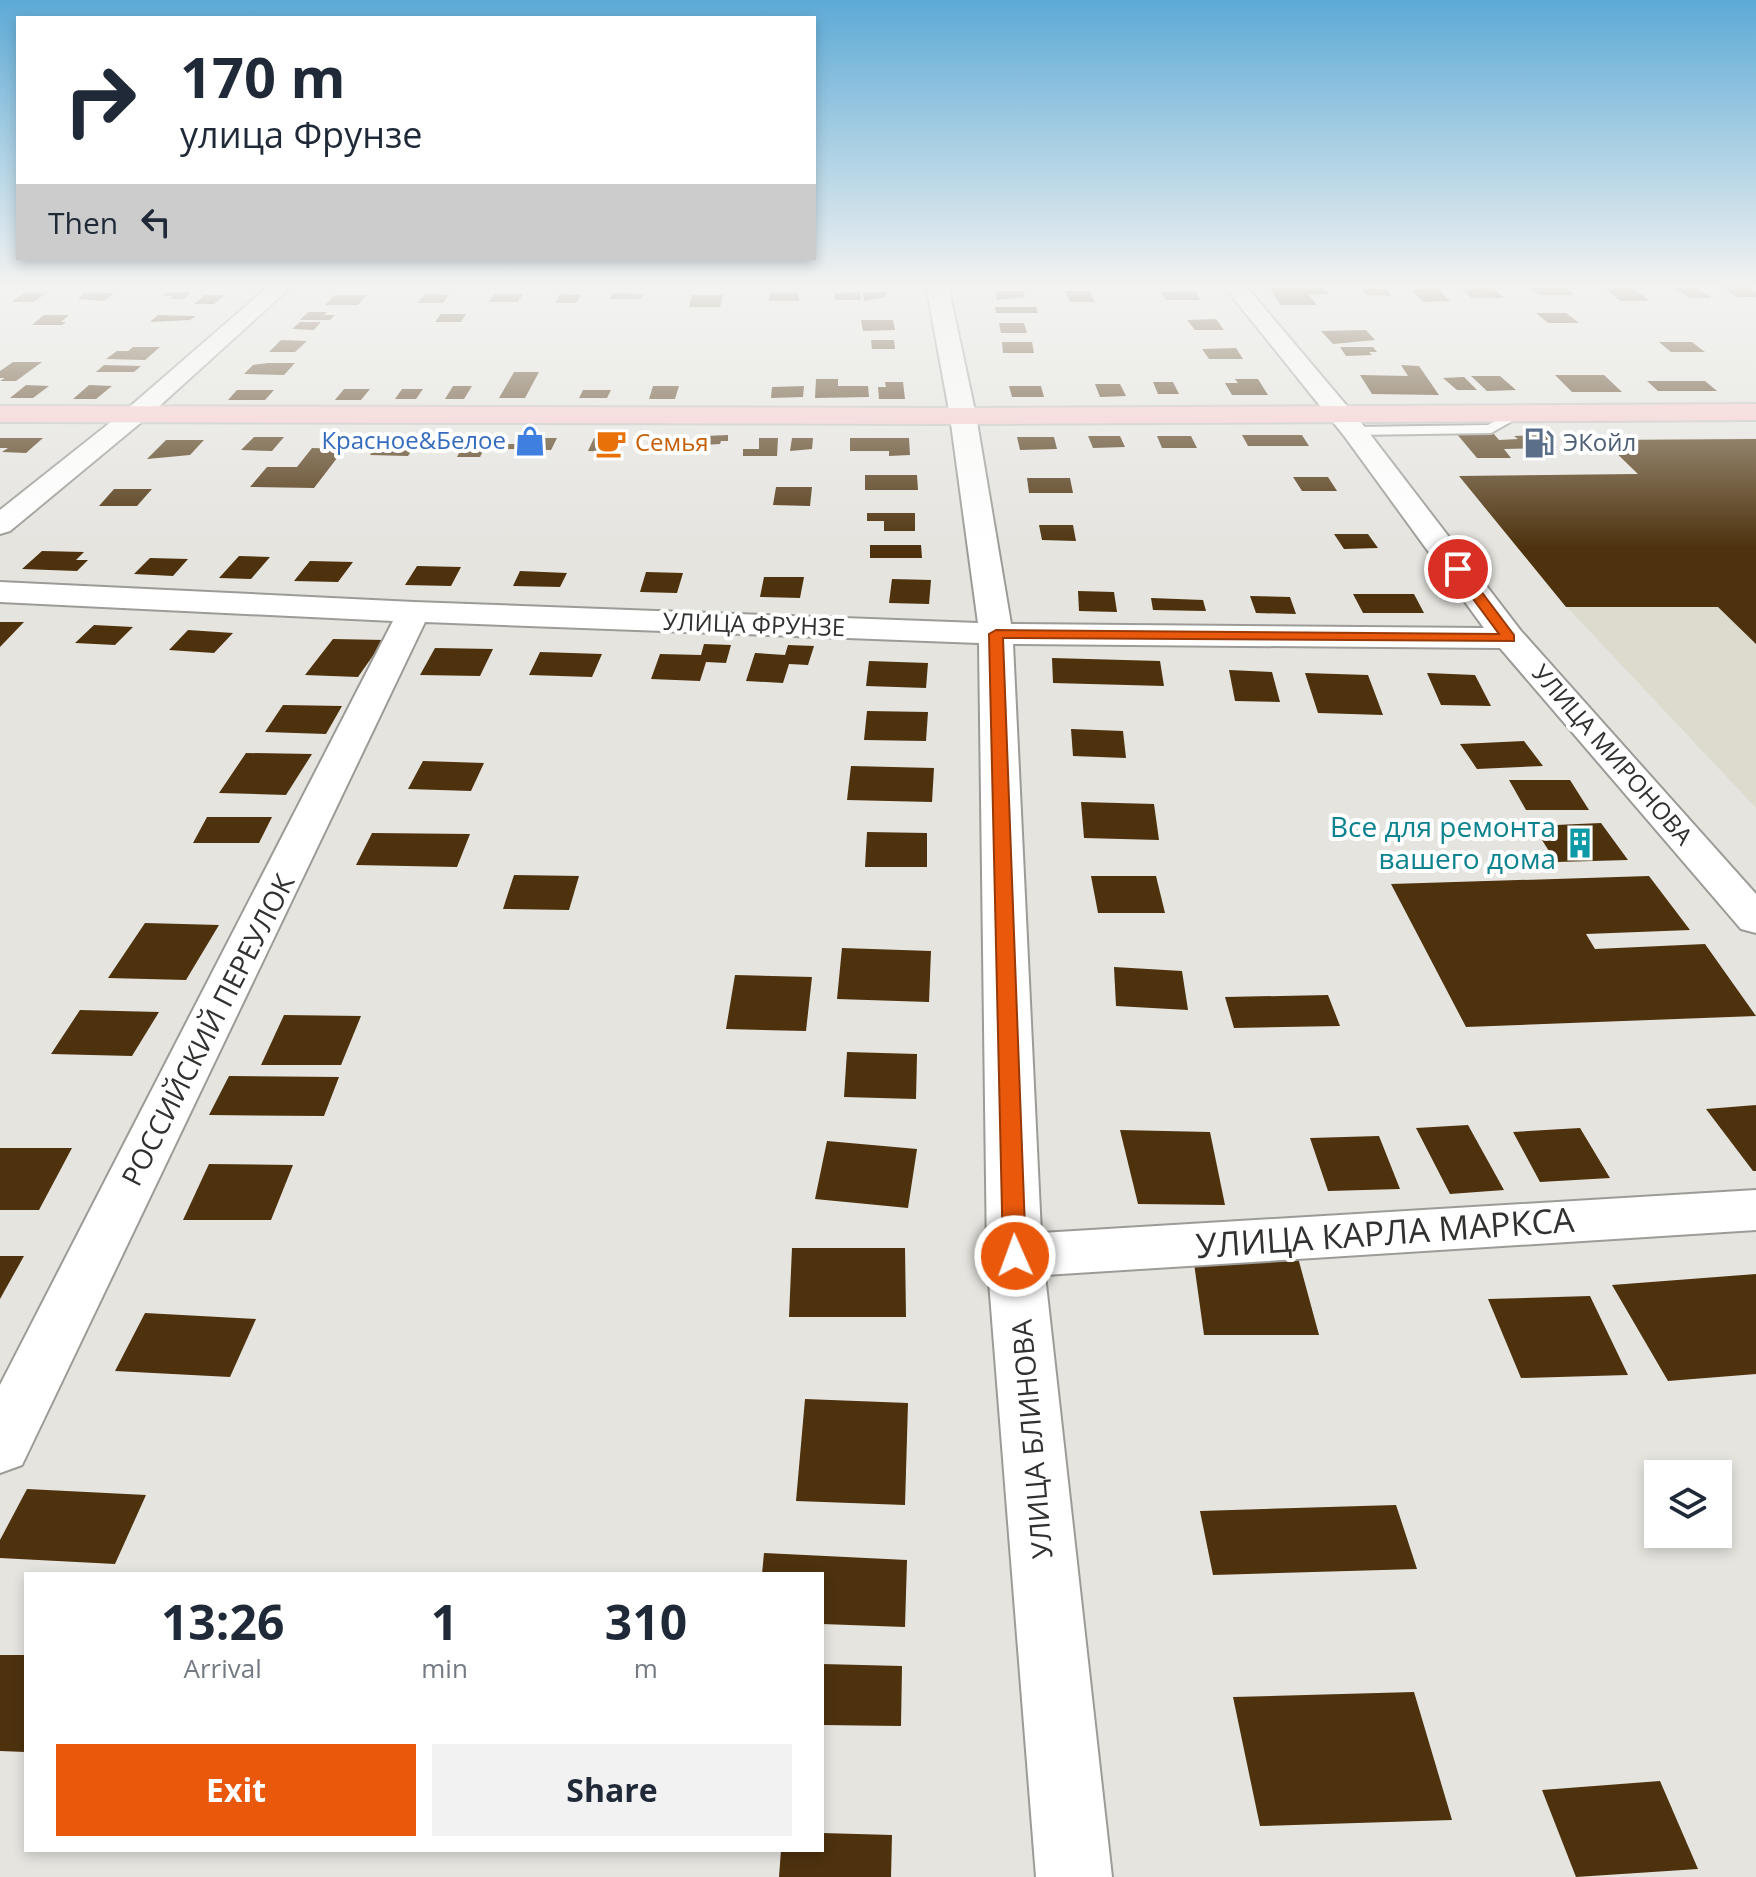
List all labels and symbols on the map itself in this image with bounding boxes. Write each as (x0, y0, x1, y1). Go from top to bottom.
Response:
place label: Красное&Белое (321, 423, 506, 456)
shop icon: Красное&Белое (513, 424, 547, 458)
place label: Семья (635, 425, 709, 458)
place label: ЭКойл (1563, 425, 1636, 458)
cafe icon: Семья (594, 426, 628, 460)
fuel station icon: ЭКойл (1522, 426, 1556, 460)
pin (1424, 535, 1492, 603)
street label: УЛИЦА ФРУНЗЕ (662, 604, 846, 643)
street label: УЛИЦА МИРОНОВА (1526, 657, 1701, 852)
place label: Все для ремонта вашего дома (1330, 807, 1556, 877)
building icon: Все для ремонта вашего дома (1563, 826, 1597, 860)
street label: РОССИЙСКИЙ ПЕРЕУЛОК (112, 866, 303, 1192)
street label: УЛИЦА КАРЛА МАРКСА (1194, 1196, 1576, 1268)
position arrow (973, 1214, 1057, 1298)
street label: УЛИЦА БЛИНОВА (1002, 1318, 1060, 1560)

